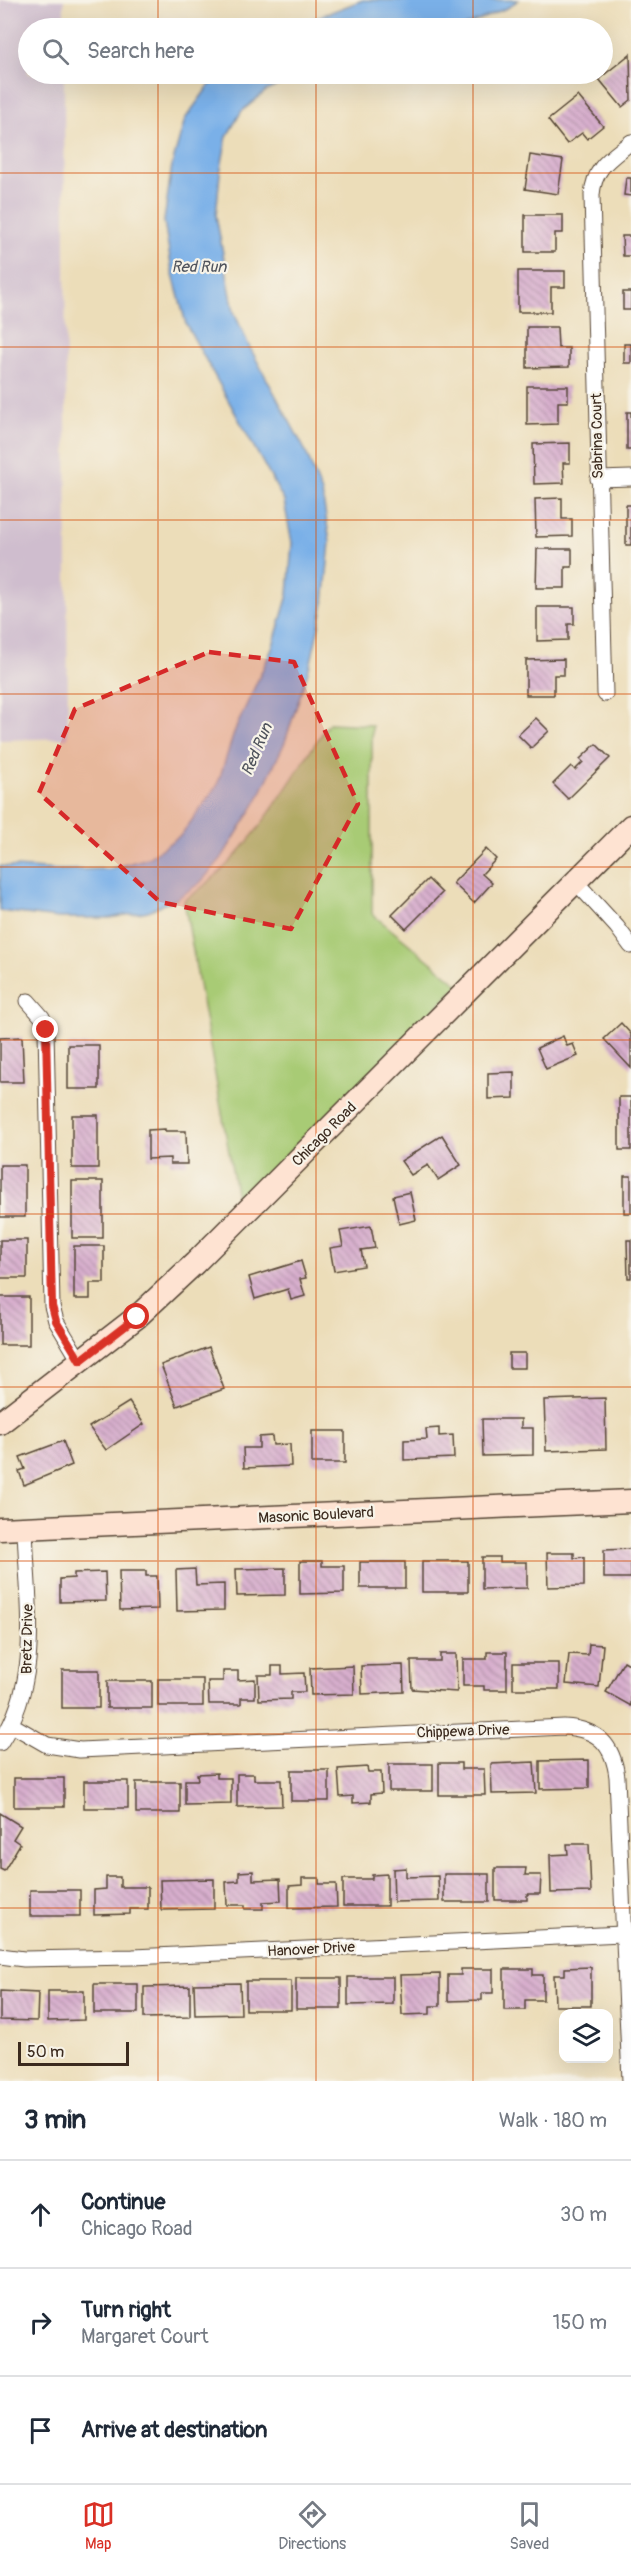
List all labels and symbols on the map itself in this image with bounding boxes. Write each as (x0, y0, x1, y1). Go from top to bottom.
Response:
water label: Red Run (172, 257, 227, 277)
street label: Sabrina Court (587, 392, 608, 479)
water label: Red Run (237, 719, 277, 779)
route end (32, 1016, 58, 1042)
street label: Chicago Road (288, 1098, 361, 1171)
route start (123, 1303, 149, 1329)
street label: Masonic Boulevard (258, 1503, 374, 1528)
street label: Bretz Drive (17, 1603, 38, 1674)
street label: Chippewa Drive (416, 1720, 510, 1743)
street label: Hanover Drive (267, 1938, 356, 1961)
scale bar (18, 2039, 129, 2066)

